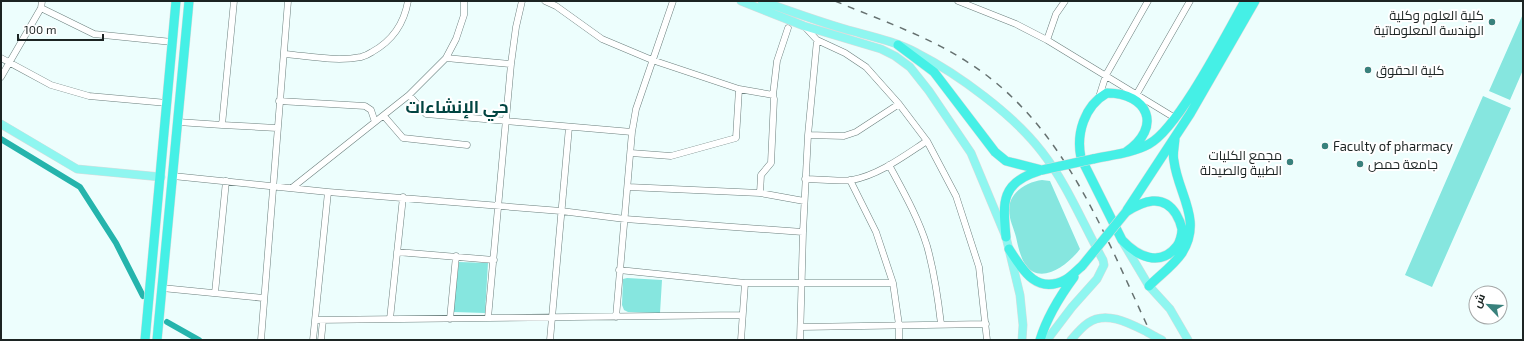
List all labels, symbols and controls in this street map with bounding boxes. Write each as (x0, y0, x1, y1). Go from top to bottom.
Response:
place label: كلية العلوم وكلية الهندسة المعلوماتية (1374, 7, 1484, 38)
scale bar (18, 16, 103, 42)
marker: كلية العلوم وكلية الهندسة المعلوماتية (1487, 17, 1497, 27)
text: 100 m (24, 22, 56, 36)
place label: كلية الحقوق (1376, 62, 1444, 78)
marker: كلية الحقوق (1363, 65, 1373, 75)
district label: حي الإنشاءات (406, 96, 508, 121)
place label: Faculty of pharmacy (1333, 138, 1453, 154)
marker: Faculty of pharmacy (1320, 141, 1330, 151)
place label: مجمع الكليات الطبية والصيدلة (1200, 147, 1282, 178)
place label: جامعة حمص (1368, 156, 1438, 172)
marker: مجمع الكليات الطبية والصيدلة (1285, 157, 1295, 167)
marker: جامعة حمص (1355, 159, 1365, 169)
north arrow (1468, 285, 1508, 325)
text: ش (1470, 291, 1488, 310)

